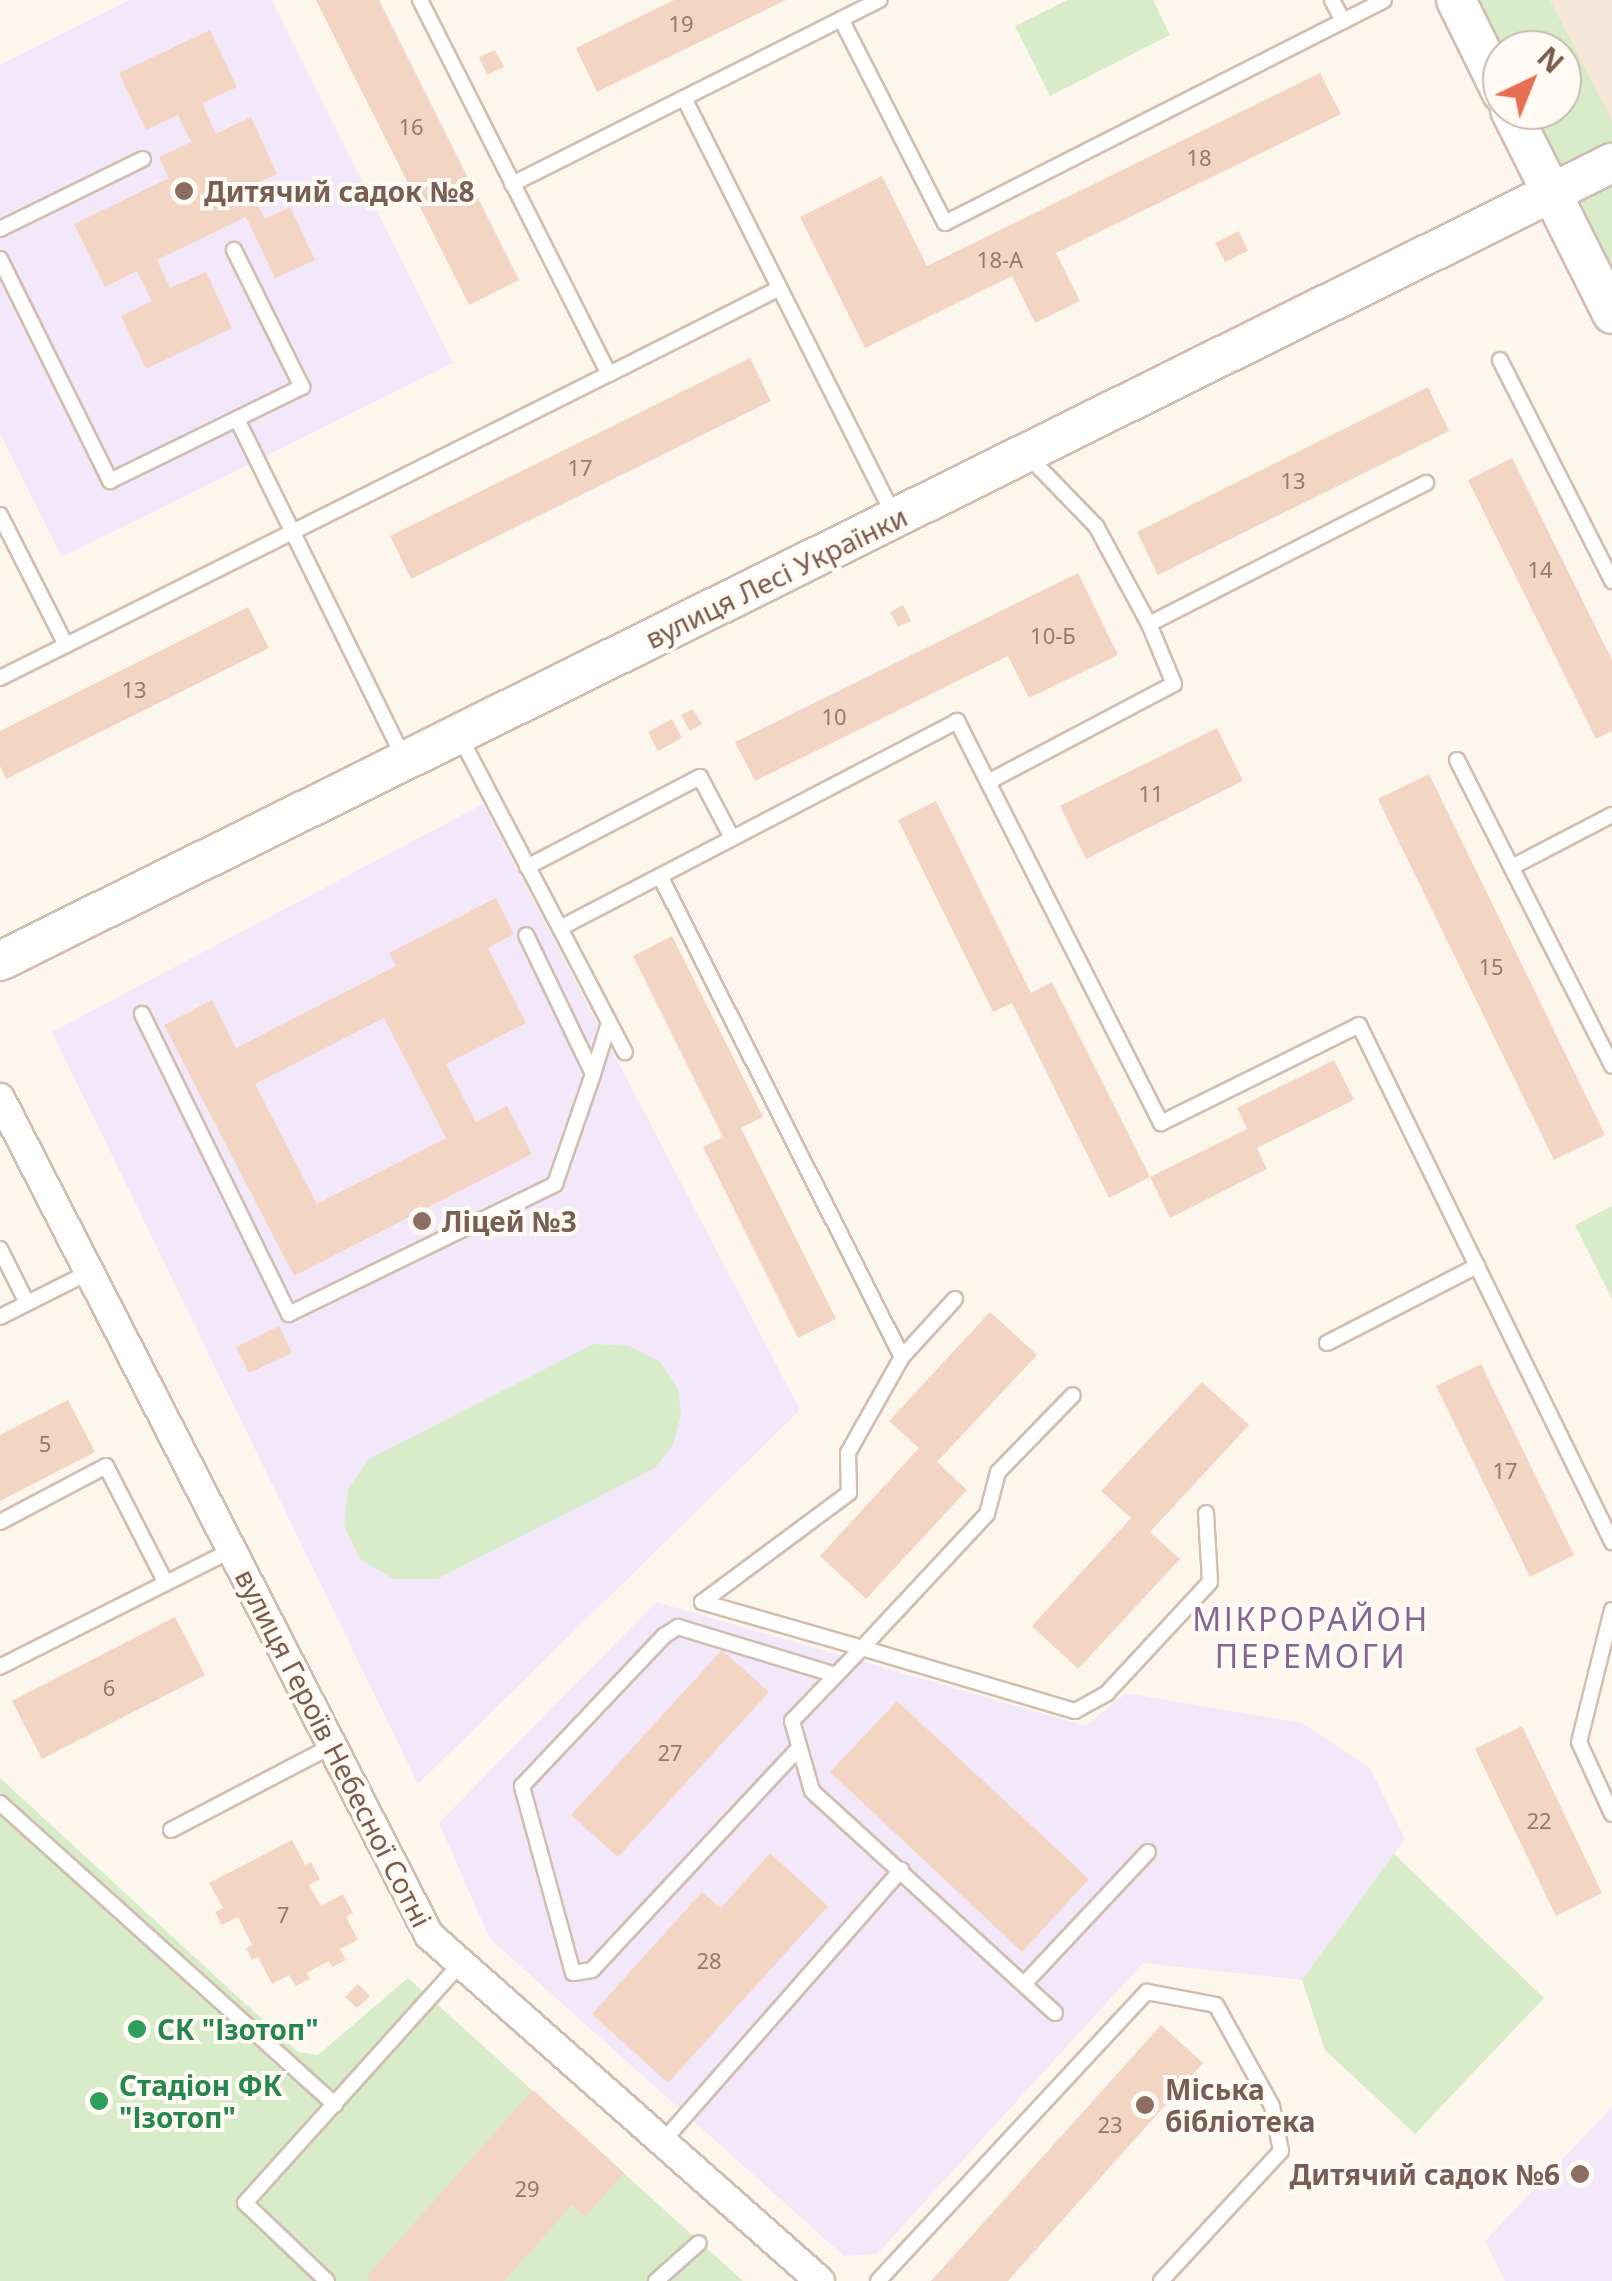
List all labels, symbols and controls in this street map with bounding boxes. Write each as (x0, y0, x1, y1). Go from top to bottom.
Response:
house number: 19 (668, 11, 694, 37)
north arrow (1482, 30, 1582, 130)
text: N (1530, 38, 1572, 81)
house number: 16 (398, 114, 424, 140)
house number: 18 (1186, 145, 1212, 171)
place label: Дитячий садок №8 (204, 174, 474, 208)
marker: Дитячий садок №8 (173, 180, 195, 202)
house number: 18-А (977, 247, 1023, 273)
house number: 17 (567, 455, 593, 481)
house number: 13 (1280, 468, 1306, 494)
street label: вулиця Лесі Українки (640, 499, 912, 655)
house number: 14 (1527, 557, 1553, 583)
house number: 10-Б (1030, 623, 1076, 649)
house number: 13 (121, 677, 147, 703)
house number: 10 (821, 704, 847, 730)
house number: 11 (1138, 781, 1164, 807)
house number: 15 (1478, 954, 1504, 980)
place label: Ліцей №3 (442, 1204, 577, 1238)
marker: Ліцей №3 (411, 1210, 433, 1232)
house number: 5 (39, 1431, 51, 1457)
house number: 17 (1492, 1458, 1518, 1484)
street label: вулиця Героїв Небесної Сотні (229, 1563, 439, 1933)
district label: МІКРОРАЙОН ПЕРЕМОГИ (1192, 1601, 1430, 1676)
house number: 6 (103, 1675, 115, 1701)
house number: 27 (657, 1740, 683, 1766)
house number: 22 (1526, 1808, 1552, 1834)
house number: 7 (277, 1902, 289, 1928)
house number: 28 (696, 1948, 722, 1974)
place label: СК "Ізотоп" (157, 2012, 319, 2046)
marker: СК "Ізотоп" (126, 2018, 148, 2040)
place label: Стадіон ФК "Ізотоп" (119, 2068, 282, 2134)
place label: Міська бібліотека (1165, 2072, 1315, 2138)
marker: Стадіон ФК "Ізотоп" (88, 2090, 110, 2112)
marker: Міська бібліотека (1134, 2094, 1156, 2116)
house number: 23 (1097, 2112, 1123, 2138)
place label: Дитячий садок №6 (1290, 2157, 1560, 2191)
marker: Дитячий садок №6 (1569, 2163, 1591, 2185)
house number: 29 (514, 2176, 540, 2202)

